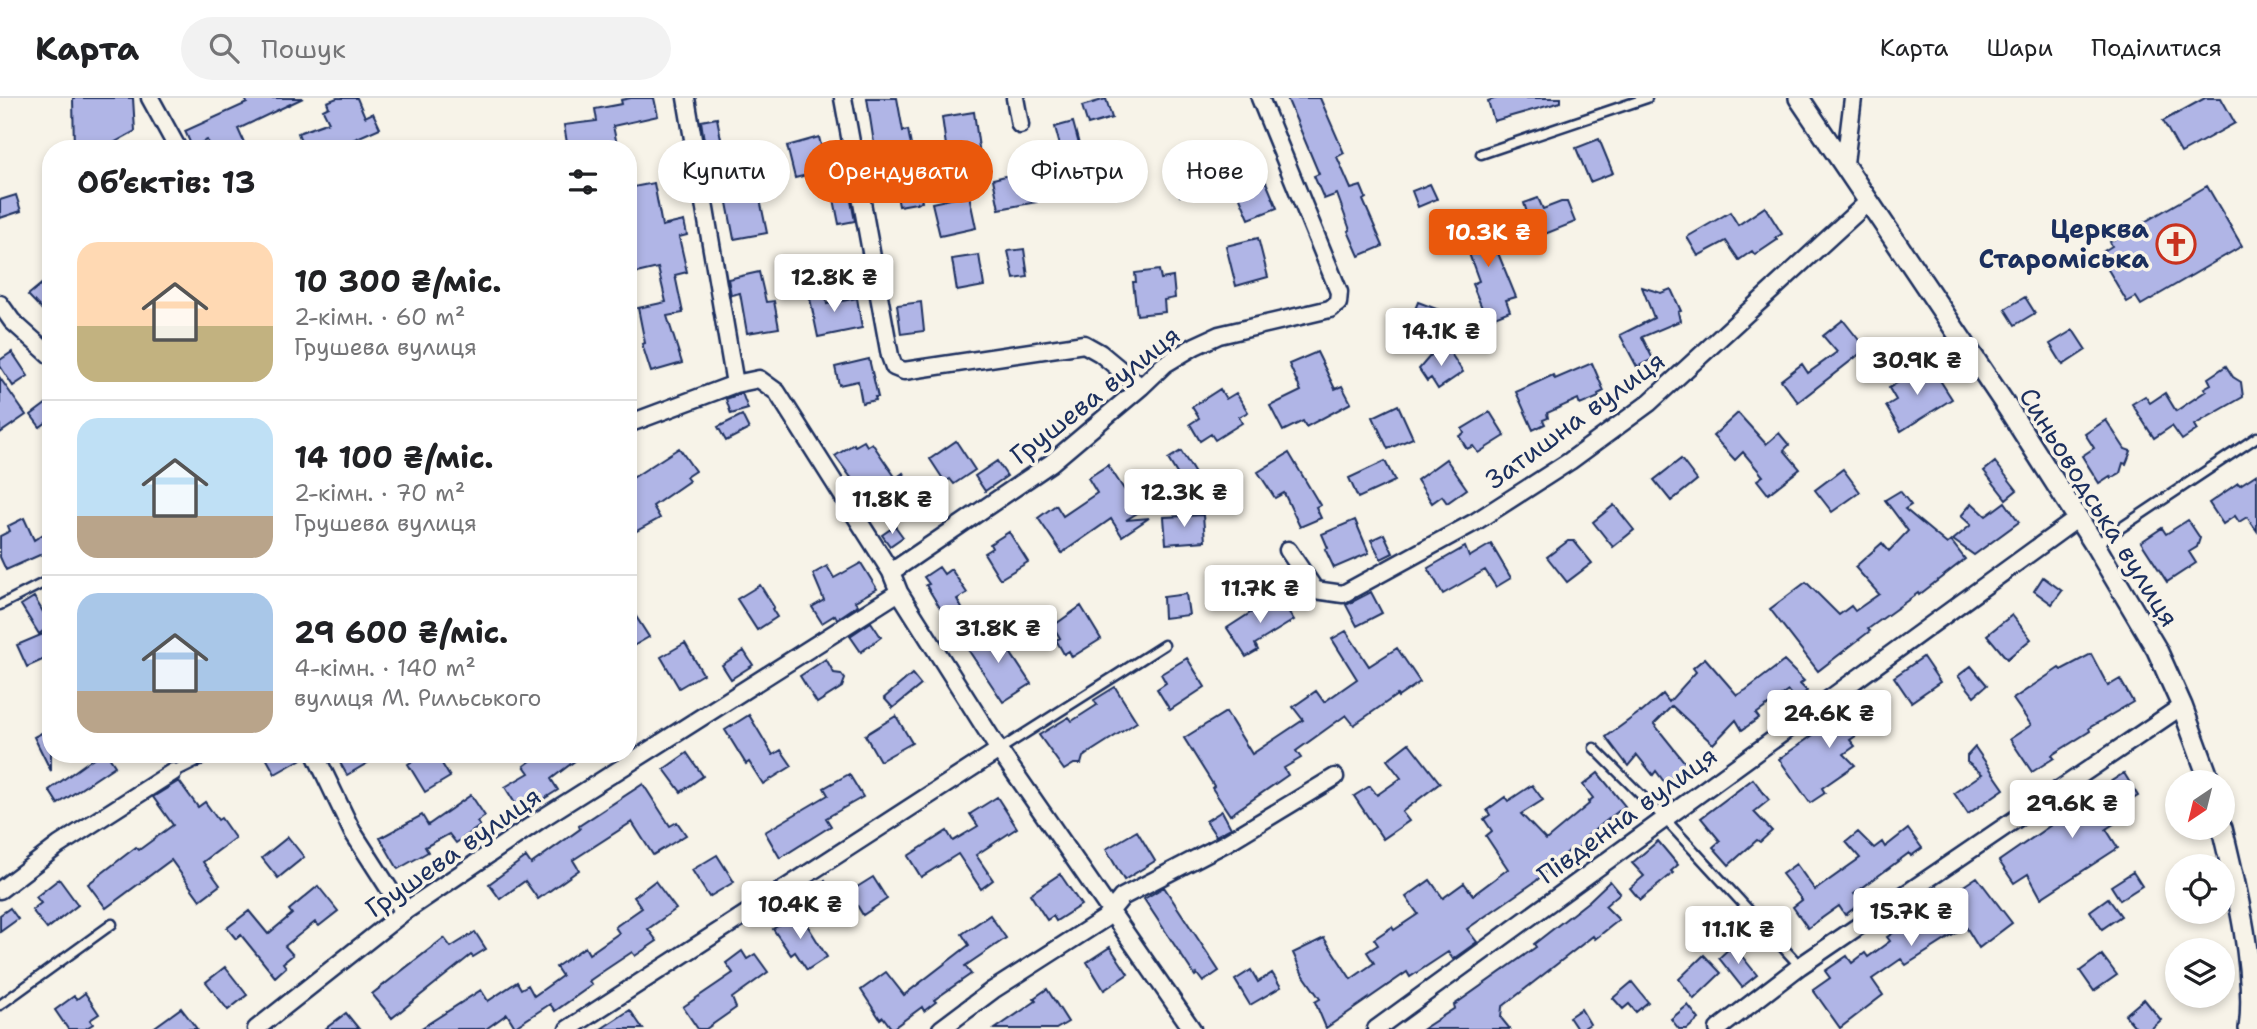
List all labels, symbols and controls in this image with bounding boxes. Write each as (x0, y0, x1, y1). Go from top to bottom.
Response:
search box (181, 17, 671, 80)
text: Карта (35, 26, 139, 71)
icon: search (205, 29, 243, 67)
text: Пошук (261, 31, 346, 66)
text: Карта (1880, 32, 1948, 64)
text: Шари (1986, 32, 2053, 64)
text: Поділитися (2091, 32, 2222, 64)
chip: Купити (658, 140, 790, 203)
chip: Орендувати (804, 140, 993, 203)
chip: Фільтри (1007, 140, 1148, 203)
chip: Нове (1162, 140, 1268, 203)
text: Об’єктів: 13 (77, 162, 256, 203)
icon: filters (564, 163, 602, 201)
pin: 10.3K ₴ (1423, 209, 1553, 269)
place label: Церква Староміська (1978, 211, 2149, 276)
text: 10.3K ₴ (1445, 217, 1531, 247)
church icon: Церква Староміська (2155, 223, 2197, 265)
pin: 12.8K ₴ (769, 254, 899, 314)
text: 10 300 ₴/міс. (294, 261, 501, 302)
text: 12.8K ₴ (790, 262, 878, 292)
icon: home (133, 270, 217, 354)
text: 2-кімн. · 60 m² (294, 302, 465, 332)
pin: 14.1K ₴ (1376, 308, 1506, 368)
text: 14.1K ₴ (1401, 316, 1481, 346)
street label: Грушева вулиця (1002, 317, 1187, 472)
text: Грушева вулиця (294, 332, 477, 362)
pin: 30.9K ₴ (1852, 338, 1982, 397)
street label: Затишна вулиця (1478, 343, 1671, 497)
text: 30.9K ₴ (1872, 345, 1962, 375)
street label: Синьоводська вулиця (2011, 380, 2187, 633)
text: 14 100 ₴/міс. (294, 437, 494, 478)
icon: home (133, 446, 217, 530)
pin: 12.3K ₴ (1119, 470, 1249, 529)
pin: 11.8K ₴ (827, 476, 957, 536)
text: 12.3K ₴ (1140, 477, 1228, 507)
text: 2-кімн. · 70 m² (294, 478, 465, 508)
text: 11.8K ₴ (852, 484, 932, 514)
text: Грушева вулиця (294, 508, 477, 538)
pin: 11.7K ₴ (1195, 566, 1325, 625)
text: 11.7K ₴ (1221, 573, 1299, 603)
pin: 31.8K ₴ (933, 606, 1063, 665)
text: 29 600 ₴/міс. (294, 612, 508, 653)
text: 31.8K ₴ (955, 613, 1041, 643)
icon: home (133, 621, 217, 705)
text: 4-кімн. · 140 m² (294, 653, 476, 683)
text: вулиця М. Рильського (294, 683, 541, 713)
pin: 24.6K ₴ (1764, 690, 1894, 750)
text: 24.6K ₴ (1783, 698, 1875, 728)
street label: Південна вулиця (1530, 737, 1724, 892)
north arrow (2165, 770, 2235, 840)
map controls (2165, 770, 2235, 1008)
street label: Грушева вулиця (358, 778, 547, 925)
pin: 29.6K ₴ (2007, 780, 2137, 840)
text: 29.6K ₴ (2026, 788, 2118, 818)
button: locate (2165, 854, 2235, 924)
pin: 10.4K ₴ (735, 882, 865, 941)
pin: 15.7K ₴ (1846, 888, 1976, 948)
text: 10.4K ₴ (757, 889, 843, 919)
text: 15.7K ₴ (1869, 896, 1953, 926)
pin: 11.1K ₴ (1673, 906, 1803, 966)
text: 11.1K ₴ (1701, 914, 1775, 944)
button: layers (2165, 938, 2235, 1008)

